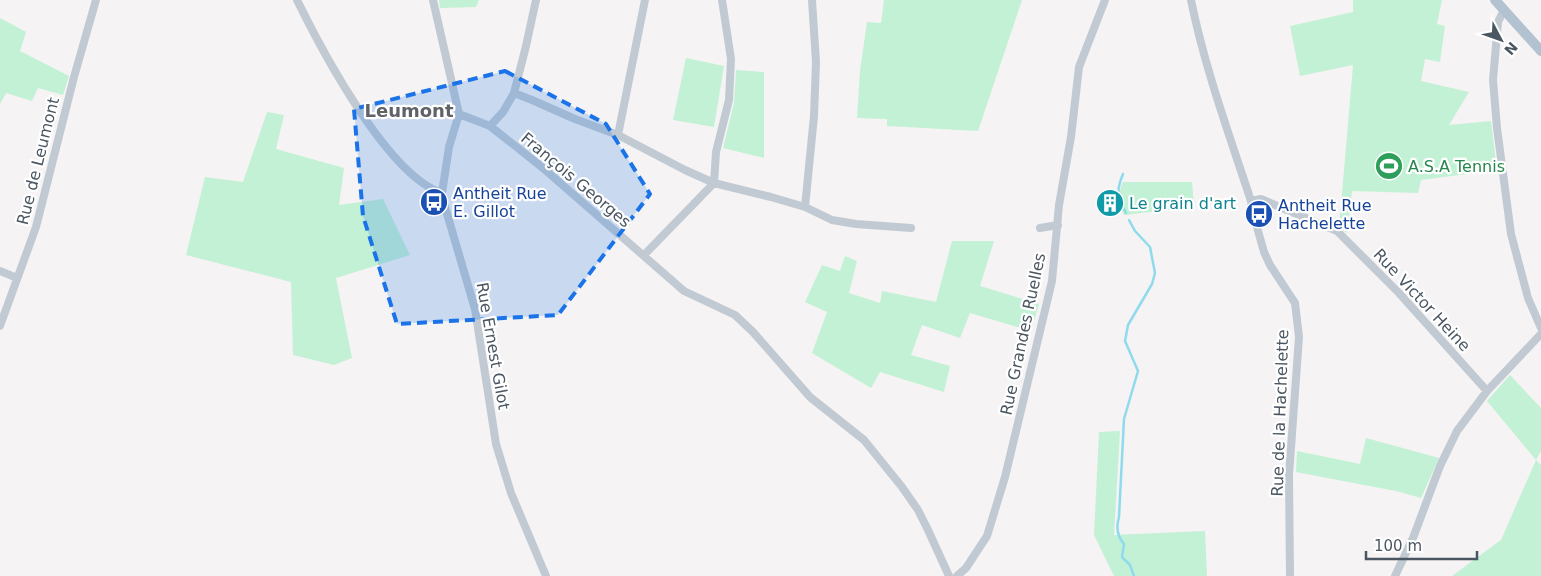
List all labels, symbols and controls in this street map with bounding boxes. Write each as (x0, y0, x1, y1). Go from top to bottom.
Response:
north arrow (1476, 15, 1526, 65)
text: N (1501, 39, 1521, 58)
street label: Rue de Leumont (13, 95, 63, 227)
district label: Leumont (364, 100, 454, 121)
street label: François Georges (517, 128, 635, 232)
sports icon: A.S.A Tennis (1374, 151, 1404, 181)
place label: A.S.A Tennis (1408, 157, 1505, 176)
place label: Antheit Rue E. Gillot (453, 184, 547, 221)
bus stop icon: Antheit Rue E. Gillot (419, 187, 449, 217)
building icon: Le grain d'art (1095, 188, 1125, 218)
place label: Le grain d'art (1129, 194, 1236, 213)
place label: Antheit Rue Hachelette (1278, 196, 1372, 233)
bus stop icon: Antheit Rue Hachelette (1244, 199, 1274, 229)
street label: Rue Victor Heine (1370, 245, 1474, 355)
street label: Rue Grandes Ruelles (997, 251, 1049, 417)
street label: Rue Ernest Gilot (472, 281, 514, 411)
street label: Rue de la Hachelette (1268, 329, 1292, 497)
scale bar (1366, 528, 1477, 560)
text: 100 m (1374, 537, 1422, 555)

